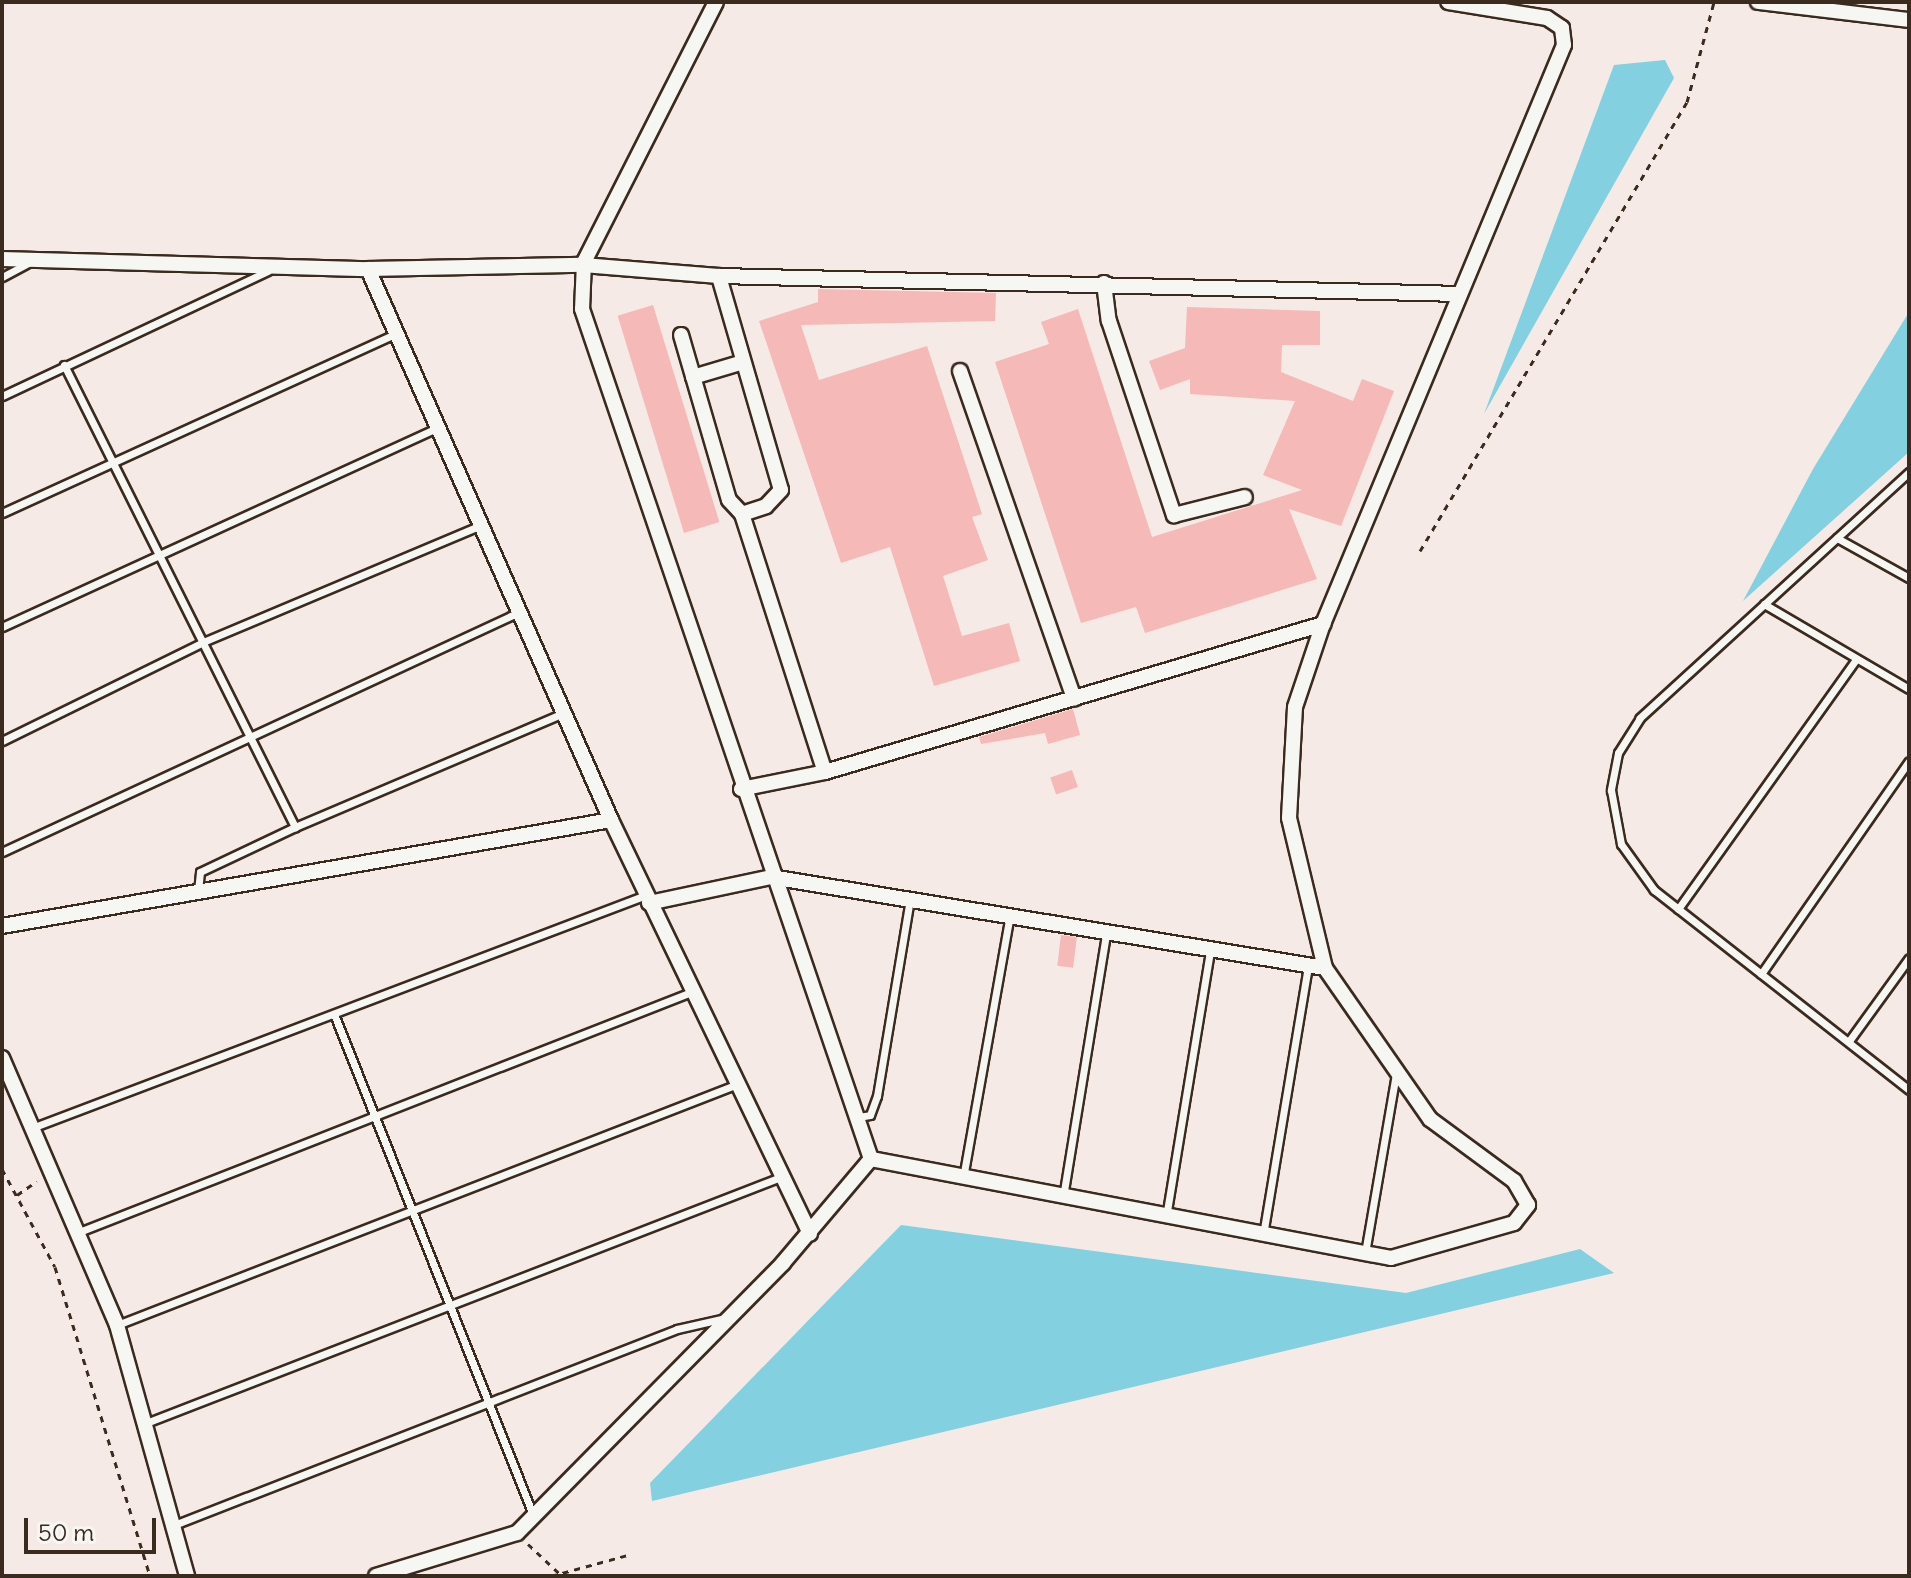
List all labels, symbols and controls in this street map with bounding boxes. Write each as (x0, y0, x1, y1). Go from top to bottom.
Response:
scale bar (28, 1502, 160, 1552)
text: 50 m (38, 1517, 94, 1547)

